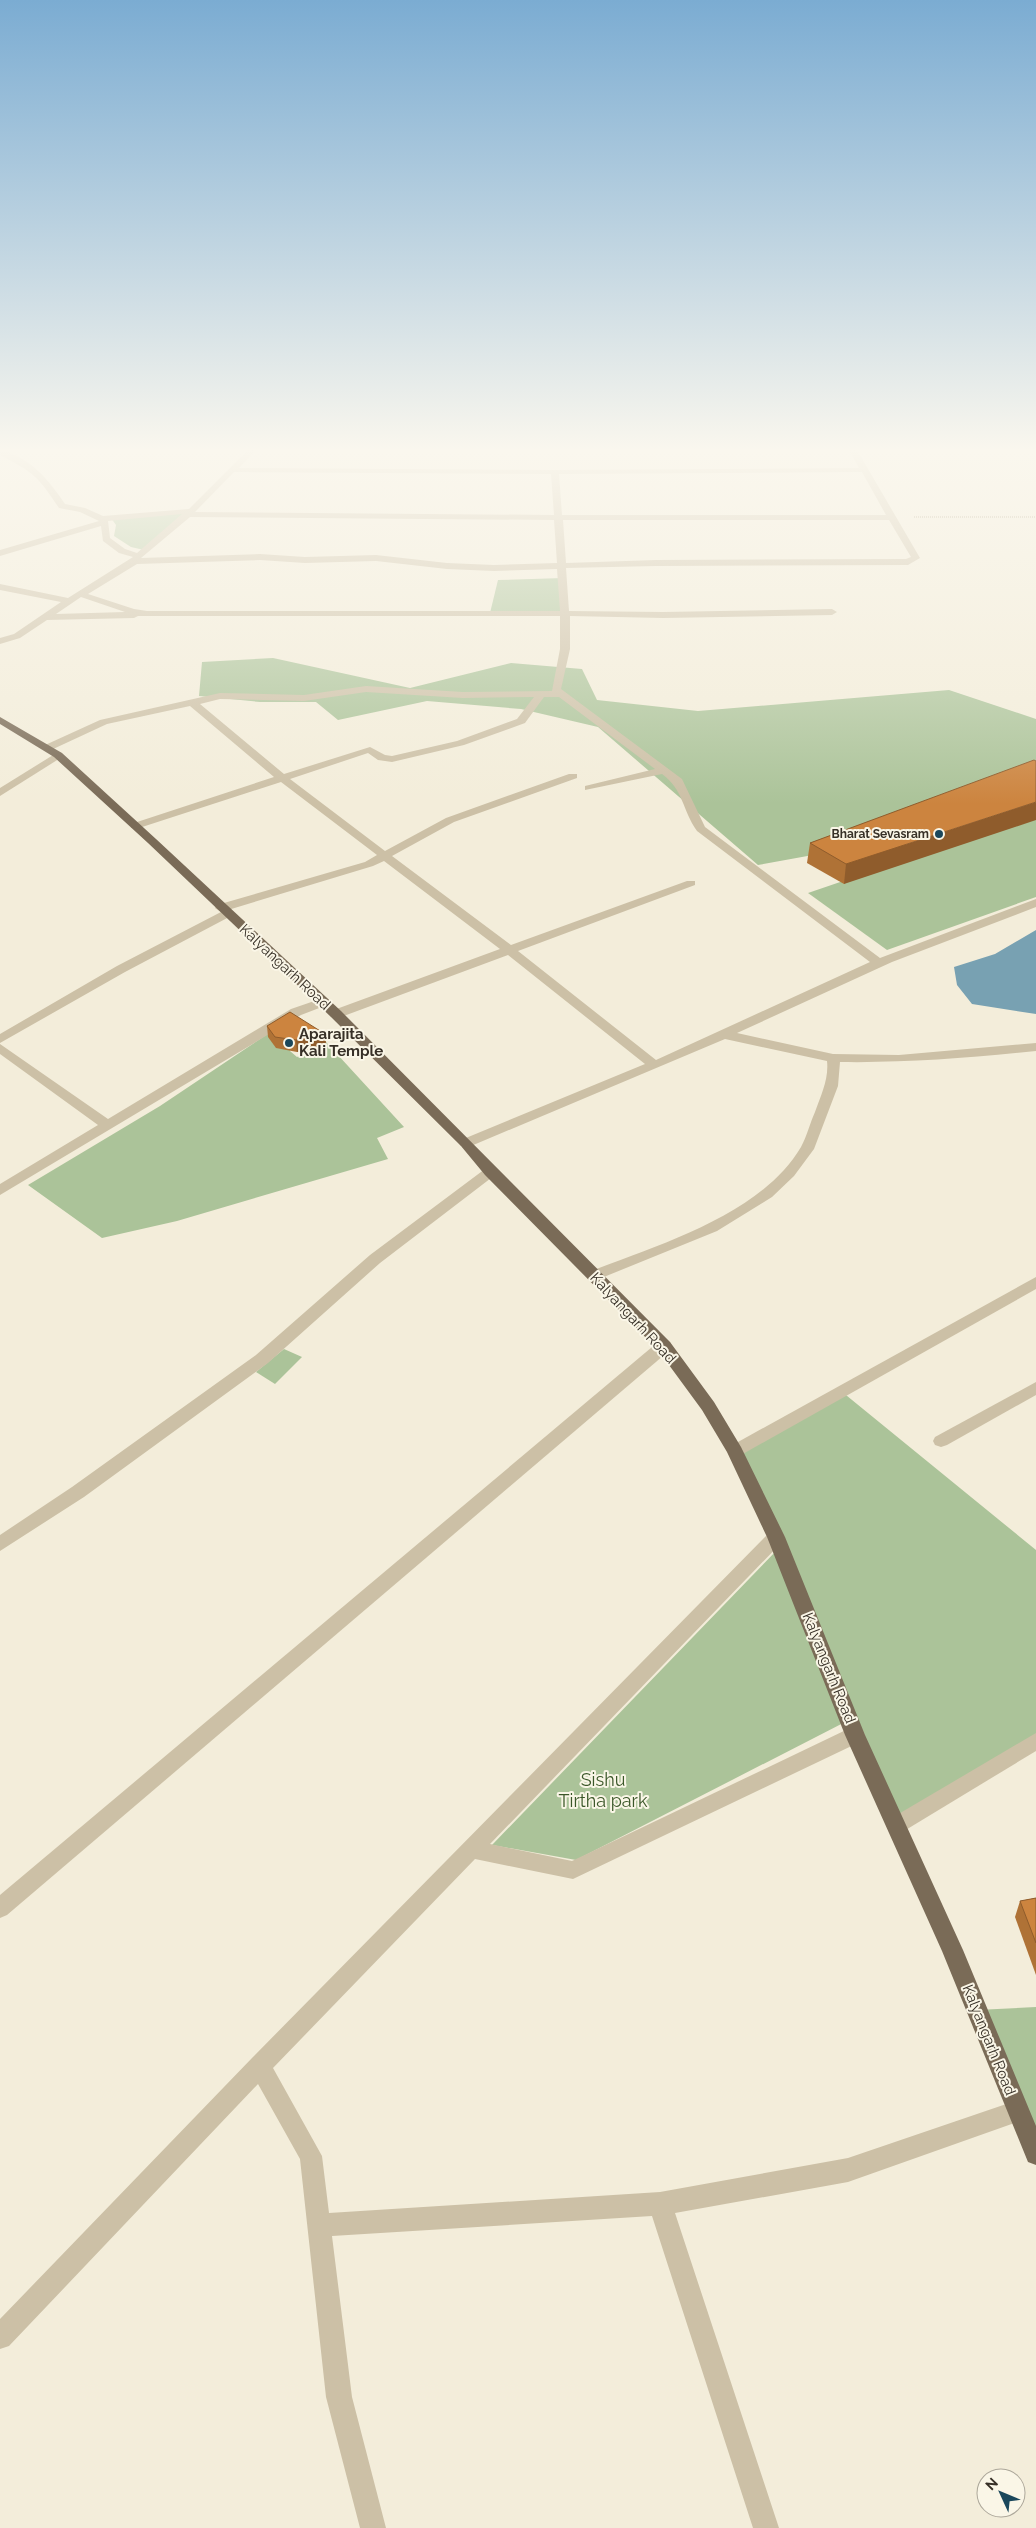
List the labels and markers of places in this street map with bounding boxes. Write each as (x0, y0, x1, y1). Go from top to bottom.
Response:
place label: Bharat Sevasram (831, 827, 929, 841)
marker: Bharat Sevasram (933, 828, 945, 840)
place label: Aparajita Kali Temple (299, 1025, 383, 1060)
marker: Aparajita Kali Temple (283, 1037, 295, 1049)

